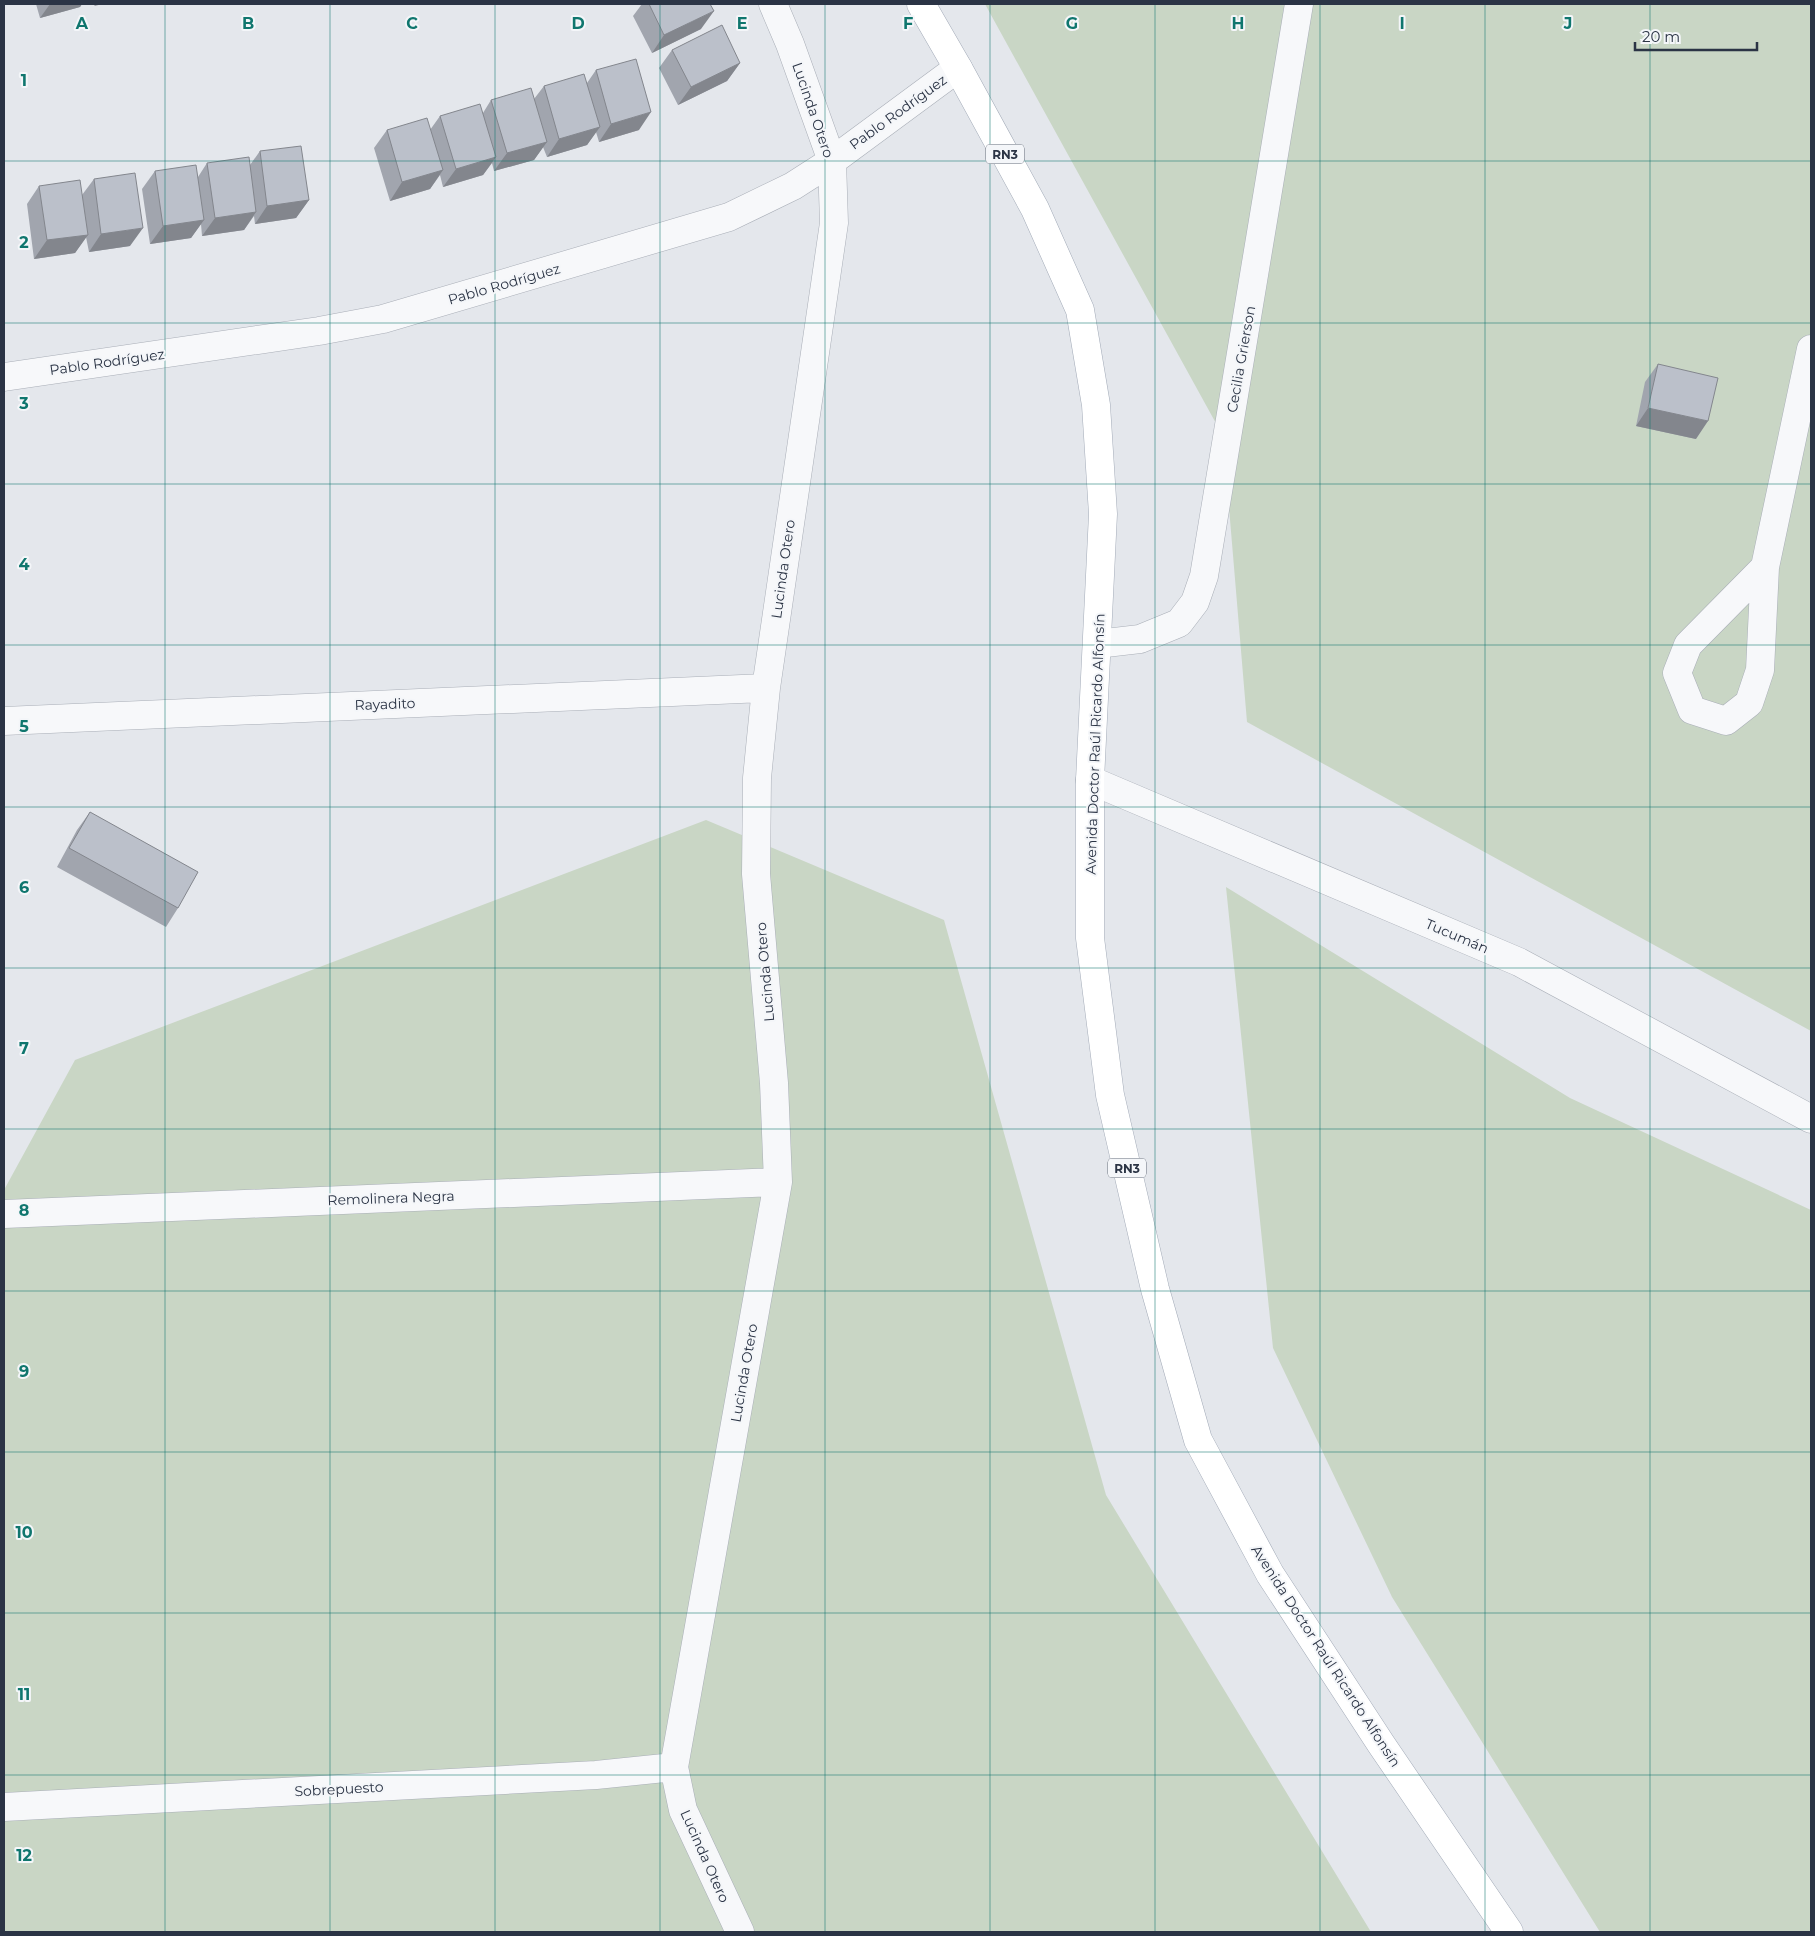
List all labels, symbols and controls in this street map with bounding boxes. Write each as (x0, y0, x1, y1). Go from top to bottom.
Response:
text: A (75, 14, 89, 33)
text: B (242, 14, 254, 33)
text: C (406, 14, 418, 33)
text: D (571, 14, 585, 33)
text: E (737, 14, 747, 33)
text: F (903, 14, 913, 33)
text: G (1066, 14, 1078, 33)
text: H (1232, 14, 1244, 33)
text: I (1399, 14, 1405, 33)
text: J (1563, 14, 1572, 33)
scale bar (1635, 20, 1758, 52)
text: 20 m (1642, 27, 1680, 46)
street label: Lucinda Otero (788, 60, 838, 160)
text: 1 (21, 71, 27, 90)
street label: Pablo Rodríguez (846, 71, 950, 153)
road number: RN3 (986, 144, 1024, 164)
text: 2 (19, 233, 29, 252)
street label: Pablo Rodríguez (446, 259, 562, 309)
street label: Cecilia Grierson (1223, 304, 1259, 414)
street label: Pablo Rodríguez (48, 345, 166, 379)
text: 3 (18, 394, 29, 413)
street label: Lucinda Otero (767, 518, 799, 620)
text: 4 (18, 555, 30, 574)
street label: Avenida Doctor Raúl Ricardo Alfonsín (1081, 613, 1109, 875)
street label: Rayadito (354, 694, 416, 714)
text: 5 (19, 717, 29, 736)
text: 6 (19, 878, 29, 897)
street label: Tucumán (1423, 915, 1491, 957)
street label: Lucinda Otero (752, 921, 778, 1023)
text: 7 (19, 1039, 29, 1058)
road number: RN3 (1108, 1158, 1146, 1178)
street label: Remolinera Negra (327, 1187, 455, 1209)
text: 8 (19, 1201, 29, 1220)
street label: Lucinda Otero (726, 1322, 762, 1424)
text: 9 (19, 1362, 29, 1381)
text: 10 (15, 1523, 33, 1542)
street label: Avenida Doctor Raúl Ricardo Alfonsín (1247, 1542, 1405, 1770)
text: 11 (18, 1685, 30, 1704)
street label: Sobrepuesto (294, 1778, 384, 1800)
street label: Lucinda Otero (676, 1807, 734, 1905)
text: 12 (16, 1846, 32, 1865)

